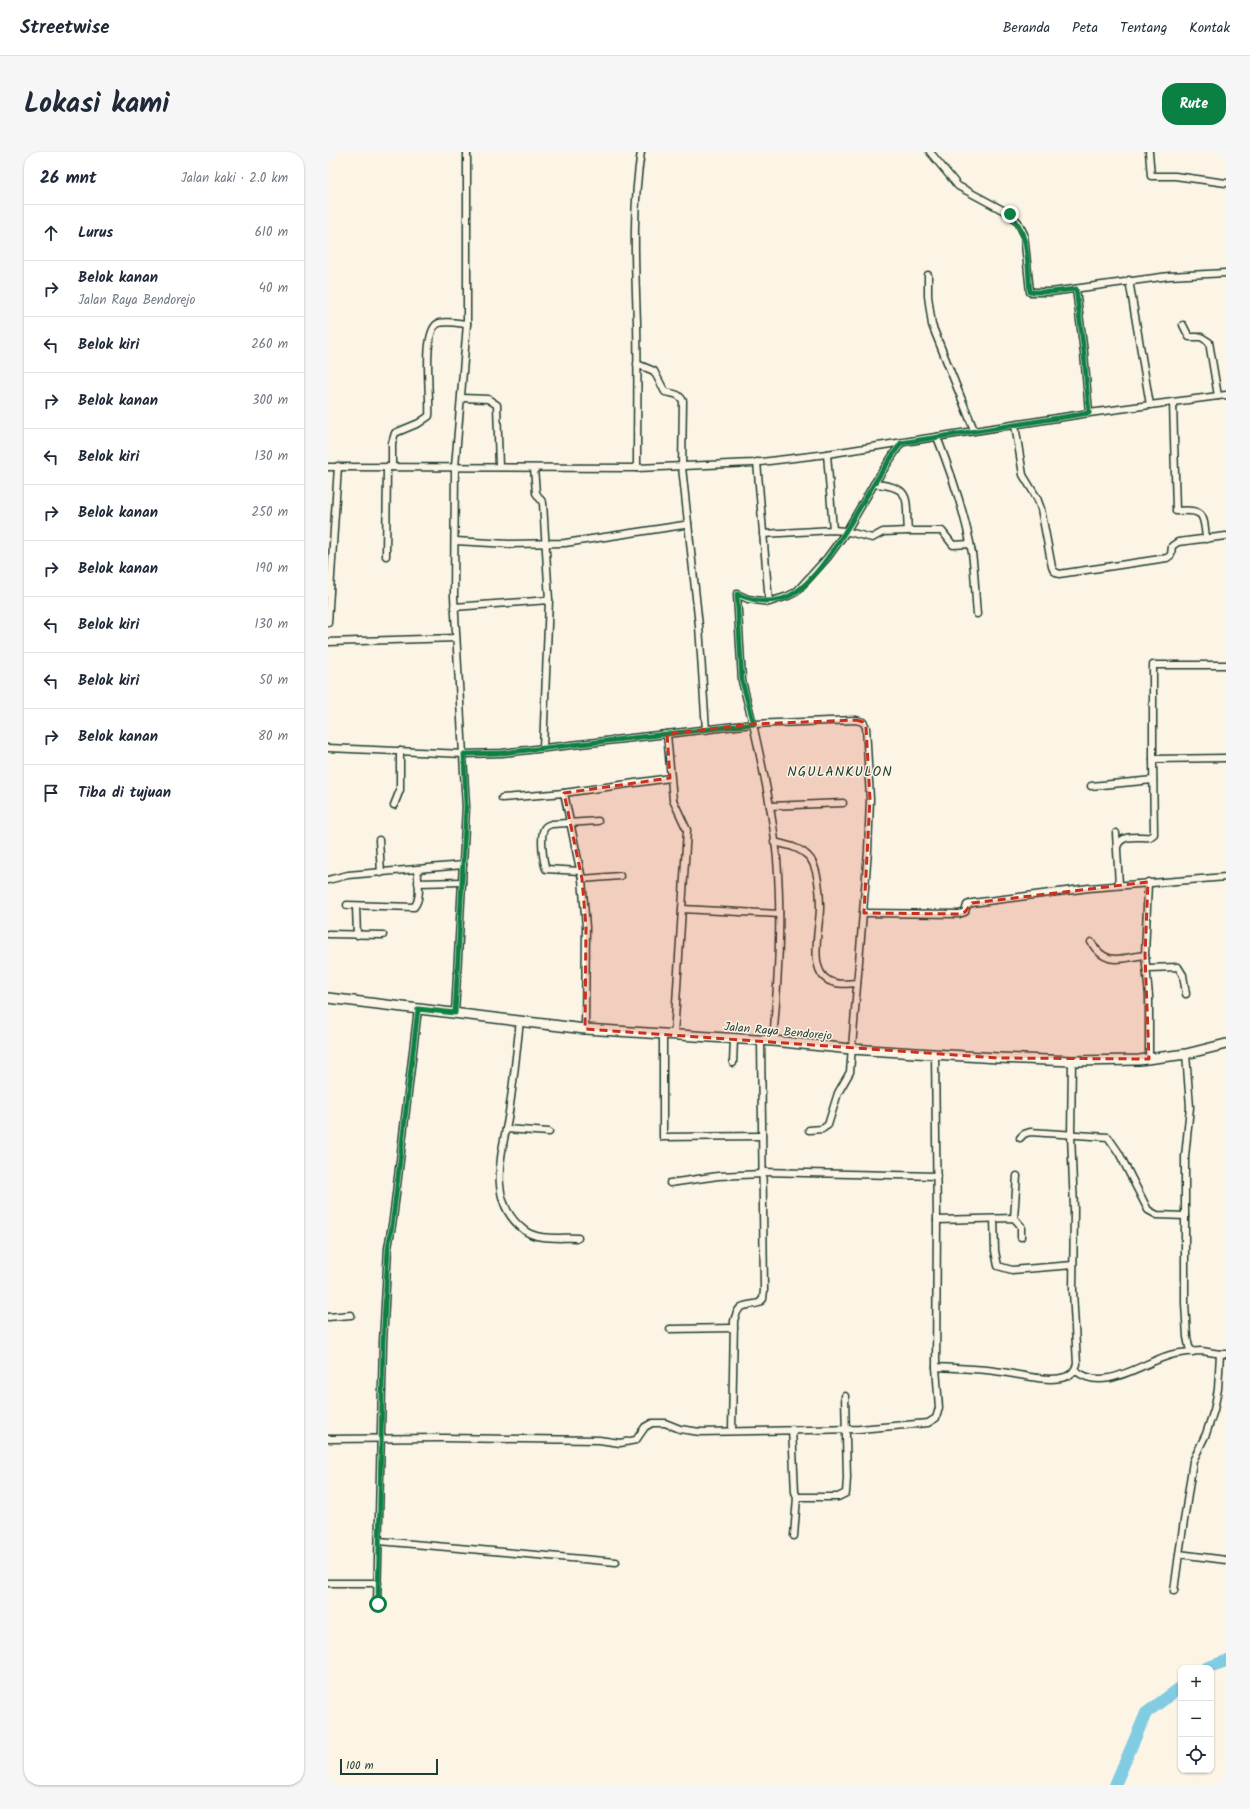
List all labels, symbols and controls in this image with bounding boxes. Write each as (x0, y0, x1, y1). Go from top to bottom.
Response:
text: Streetwise (20, 13, 110, 43)
text: Beranda (1003, 17, 1050, 39)
text: Peta (1072, 17, 1098, 39)
text: Tentang (1120, 17, 1167, 39)
text: Kontak (1189, 17, 1230, 39)
text: Lokasi kami (24, 82, 170, 127)
button: Rute (1162, 83, 1226, 125)
text: 26 mnt (40, 165, 97, 192)
text: Jalan kaki · 2.0 km (181, 168, 288, 189)
route end (1001, 205, 1019, 223)
text: Lurus (78, 221, 113, 245)
icon: ahead (40, 222, 62, 244)
text: 610 m (255, 222, 288, 243)
text: Belok kanan (78, 266, 158, 290)
icon: right (40, 278, 62, 300)
text: 40 m (259, 278, 288, 299)
text: Jalan Raya Bendorejo (78, 290, 195, 311)
text: Belok kiri (78, 333, 139, 357)
icon: left (40, 334, 62, 356)
text: 260 m (251, 334, 288, 355)
text: Belok kanan (78, 389, 158, 413)
icon: right (40, 390, 62, 412)
text: 300 m (252, 390, 288, 411)
text: Belok kiri (78, 445, 139, 469)
icon: left (40, 446, 62, 468)
text: 130 m (254, 446, 288, 467)
text: Belok kanan (78, 501, 158, 525)
icon: right (40, 502, 62, 524)
text: 250 m (251, 502, 288, 523)
text: Belok kanan (78, 557, 158, 581)
icon: right (40, 558, 62, 580)
text: 190 m (256, 558, 288, 579)
text: Belok kiri (78, 613, 139, 637)
icon: left (40, 614, 62, 636)
text: 130 m (254, 614, 288, 635)
text: Belok kiri (78, 669, 139, 693)
icon: left (40, 670, 62, 692)
text: 50 m (259, 670, 288, 691)
text: Belok kanan (78, 725, 158, 749)
icon: right (40, 726, 62, 748)
text: 80 m (258, 726, 288, 747)
district label: NGULANKULON (787, 761, 893, 783)
text: Tiba di tujuan (78, 781, 171, 805)
icon: arrive (40, 782, 62, 804)
street label: Jalan Raya Bendorejo (723, 1017, 833, 1046)
route start (369, 1595, 387, 1613)
map controls (1178, 1665, 1214, 1773)
button: + (1178, 1665, 1214, 1701)
button: − (1178, 1701, 1214, 1737)
button: locate (1178, 1737, 1214, 1773)
scale bar (340, 1757, 438, 1776)
text: 100 m (346, 1757, 374, 1775)

